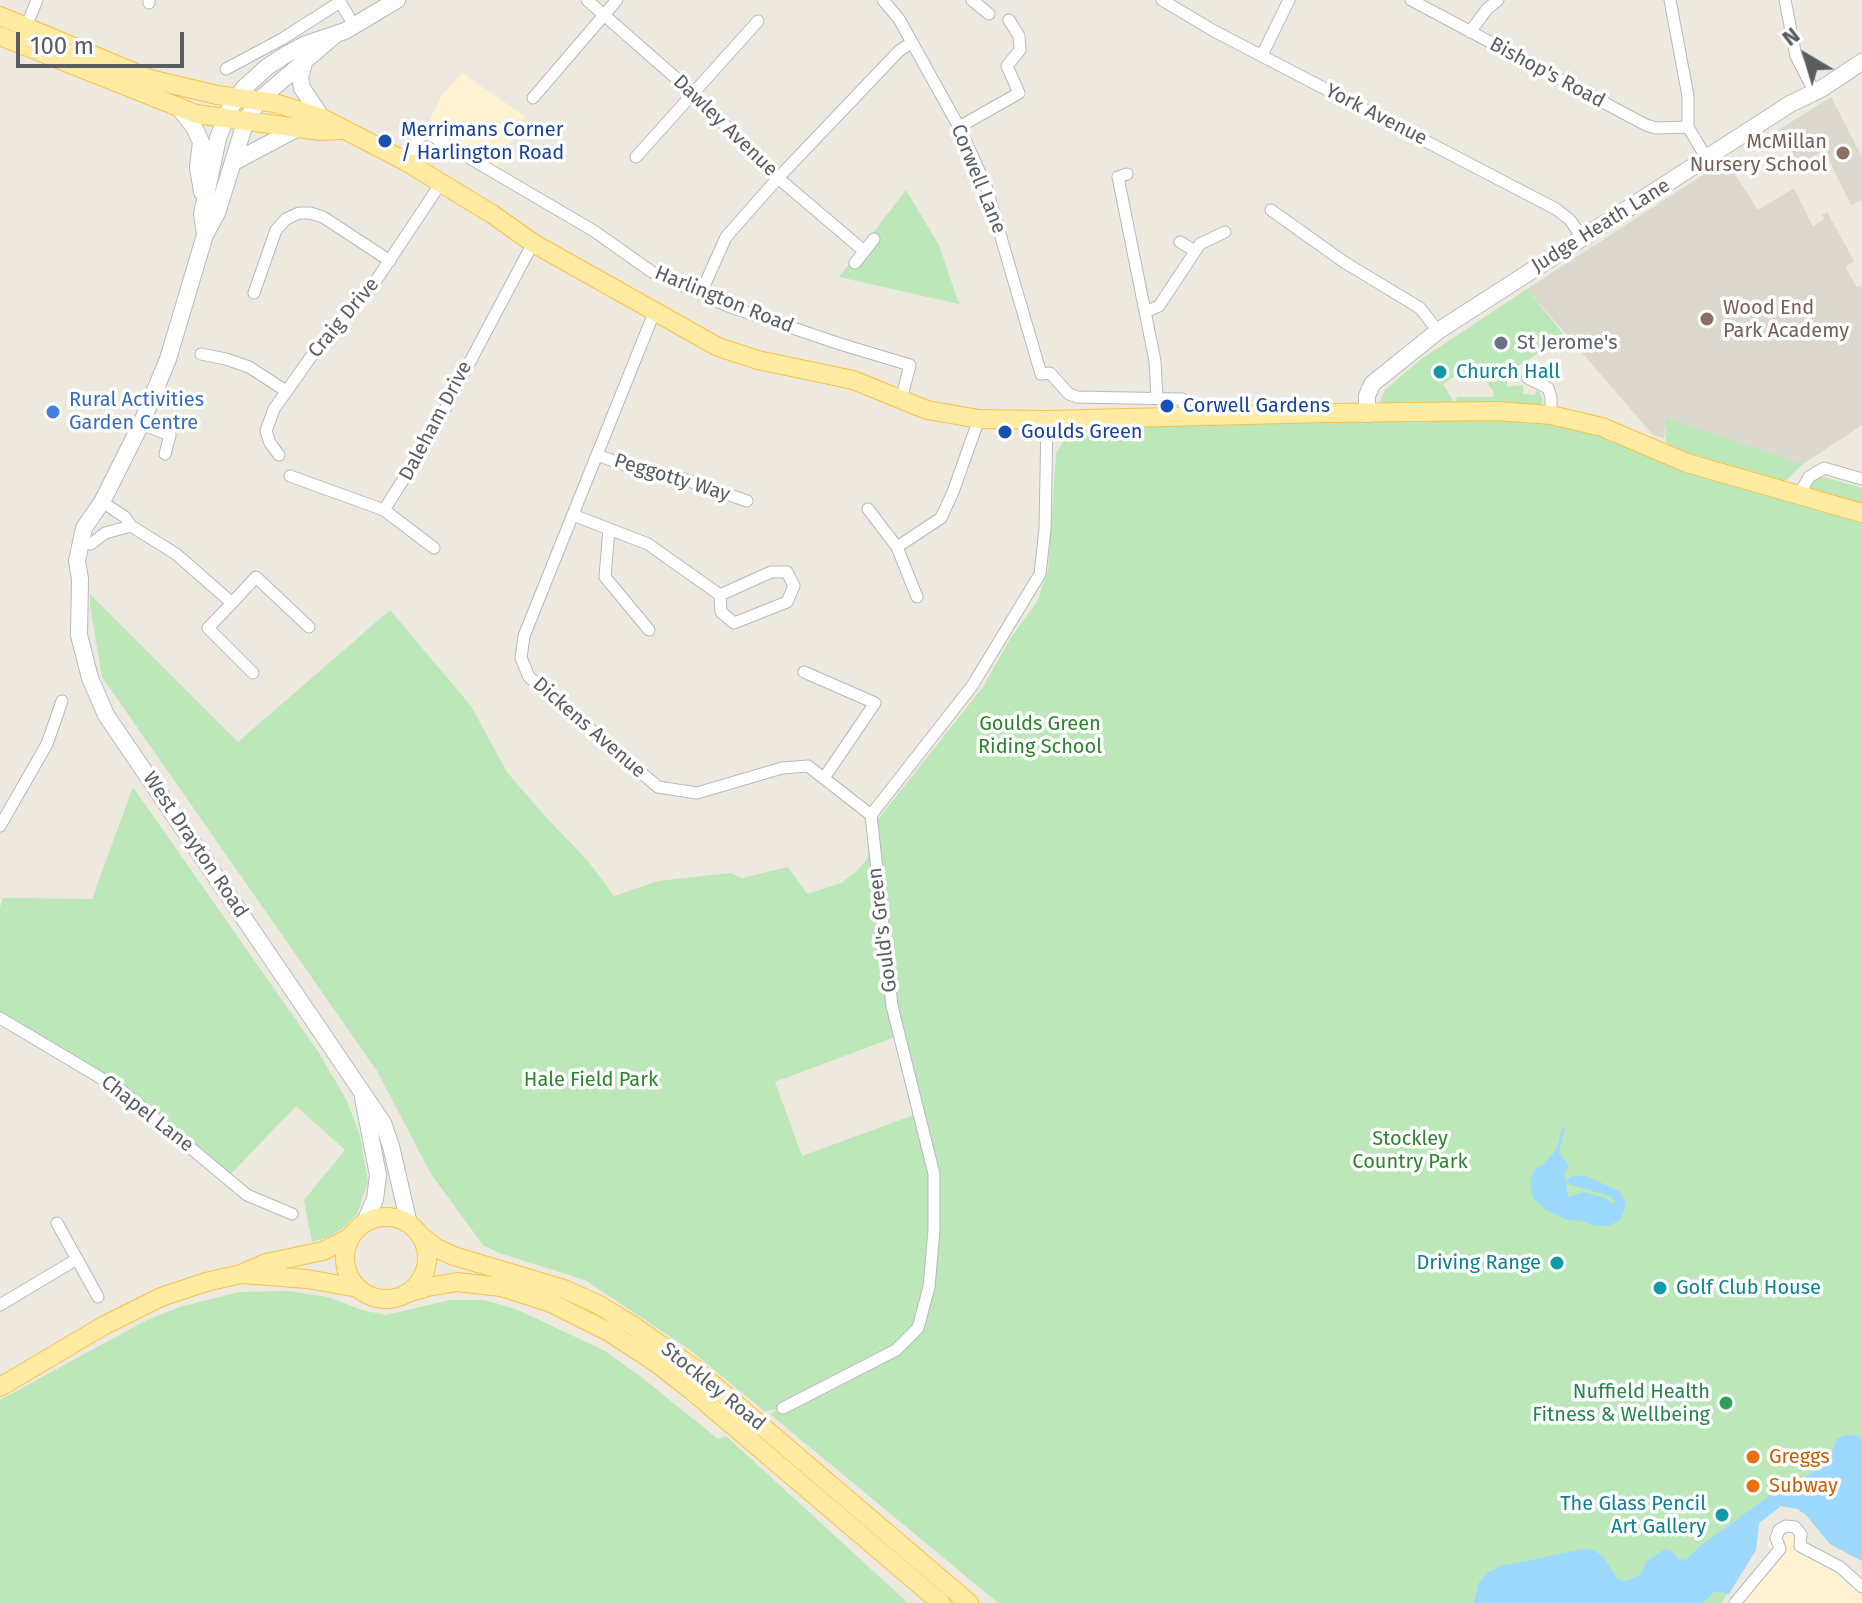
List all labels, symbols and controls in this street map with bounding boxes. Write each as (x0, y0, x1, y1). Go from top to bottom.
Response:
scale bar (20, 16, 188, 66)
north arrow (1766, 16, 1846, 96)
text: N (1777, 22, 1805, 52)
text: 100 m (30, 32, 94, 60)
street label: Bishop's Road (1485, 33, 1609, 113)
street label: Dawley Avenue (668, 70, 782, 182)
street label: York Avenue (1321, 79, 1431, 151)
place label: Merrimans Corner / Harlington Road (401, 118, 564, 165)
street label: Corwell Lane (945, 121, 1011, 237)
place label: McMillan Nursery School (1690, 130, 1827, 177)
marker: Merrimans Corner / Harlington Road (376, 132, 394, 150)
marker: McMillan Nursery School (1834, 144, 1852, 162)
street label: Judge Heath Lane (1527, 174, 1675, 278)
street label: Harlington Road (651, 261, 797, 339)
street label: Craig Drive (304, 273, 384, 363)
place label: Wood End Park Academy (1723, 296, 1849, 343)
marker: Wood End Park Academy (1698, 310, 1716, 328)
place label: St Jerome's (1517, 331, 1618, 355)
marker: St Jerome's (1492, 334, 1510, 352)
street label: Daleham Drive (394, 357, 478, 485)
place label: Church Hall (1456, 360, 1560, 384)
marker: Church Hall (1431, 363, 1449, 381)
place label: Rural Activities Garden Centre (69, 388, 204, 435)
place label: Corwell Gardens (1183, 394, 1330, 418)
marker: Corwell Gardens (1158, 397, 1176, 415)
marker: Rural Activities Garden Centre (44, 403, 62, 421)
place label: Goulds Green (1021, 420, 1143, 444)
marker: Goulds Green (996, 423, 1014, 441)
street label: Peggotty Way (611, 449, 733, 507)
street label: Dickens Avenue (528, 672, 650, 784)
park label: Goulds Green Riding School (978, 712, 1102, 759)
street label: West Drayton Road (137, 767, 253, 923)
street label: Gould's Green (863, 866, 903, 994)
park label: Hale Field Park (524, 1068, 658, 1092)
street label: Chapel Lane (96, 1070, 198, 1158)
park label: Stockley Country Park (1352, 1127, 1468, 1174)
place label: Driving Range (1416, 1251, 1541, 1275)
marker: Driving Range (1548, 1254, 1566, 1272)
place label: Golf Club House (1676, 1276, 1821, 1300)
marker: Golf Club House (1651, 1279, 1669, 1297)
street label: Stockley Road (656, 1338, 770, 1436)
place label: Nuffield Health Fitness & Wellbeing (1532, 1380, 1710, 1427)
marker: Nuffield Health Fitness & Wellbeing (1717, 1394, 1735, 1412)
place label: Greggs (1769, 1445, 1830, 1469)
marker: Greggs (1744, 1448, 1762, 1466)
place label: Subway (1769, 1474, 1838, 1498)
marker: Subway (1744, 1477, 1762, 1495)
place label: The Glass Pencil Art Gallery (1560, 1492, 1706, 1539)
marker: The Glass Pencil Art Gallery (1713, 1506, 1731, 1524)

